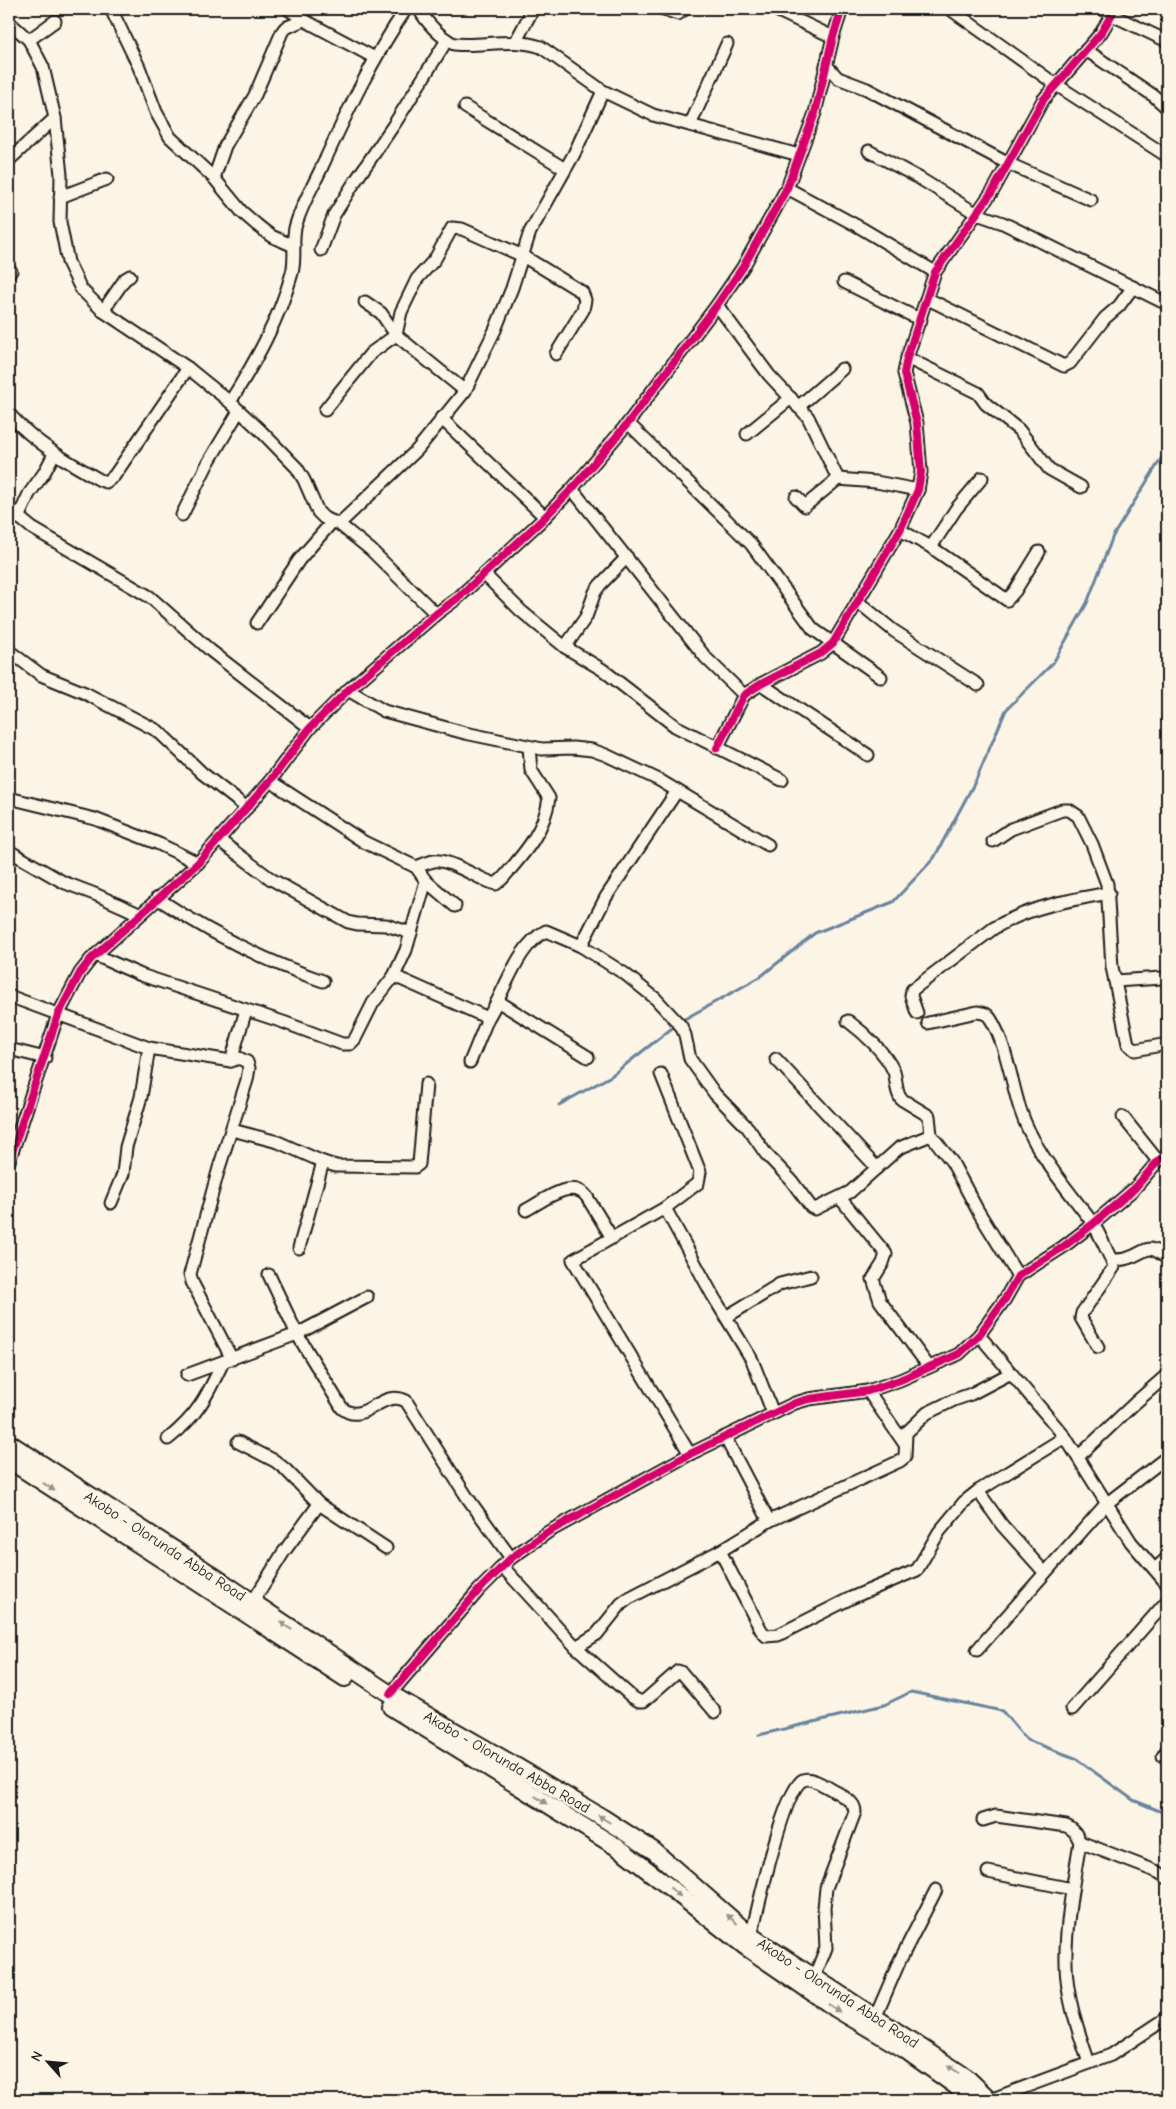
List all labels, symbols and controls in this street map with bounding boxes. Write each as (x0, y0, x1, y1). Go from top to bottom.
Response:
one-way arrow (43, 1483, 56, 1492)
street label: Akobo - Olorunda Abba Road (81, 1487, 249, 1605)
one-way arrow (279, 1621, 293, 1630)
street label: Akobo - Olorunda Abba Road (421, 1707, 593, 1817)
one-way arrow (534, 1795, 548, 1804)
one-way arrow (597, 1815, 611, 1824)
one-way arrow (668, 1886, 681, 1897)
one-way arrow (726, 1913, 738, 1925)
street label: Akobo - Olorunda Abba Road (754, 1934, 922, 2052)
one-way arrow (827, 2003, 841, 2013)
north arrow (22, 2036, 72, 2086)
text: N (27, 2048, 47, 2064)
one-way arrow (946, 2064, 960, 2074)

